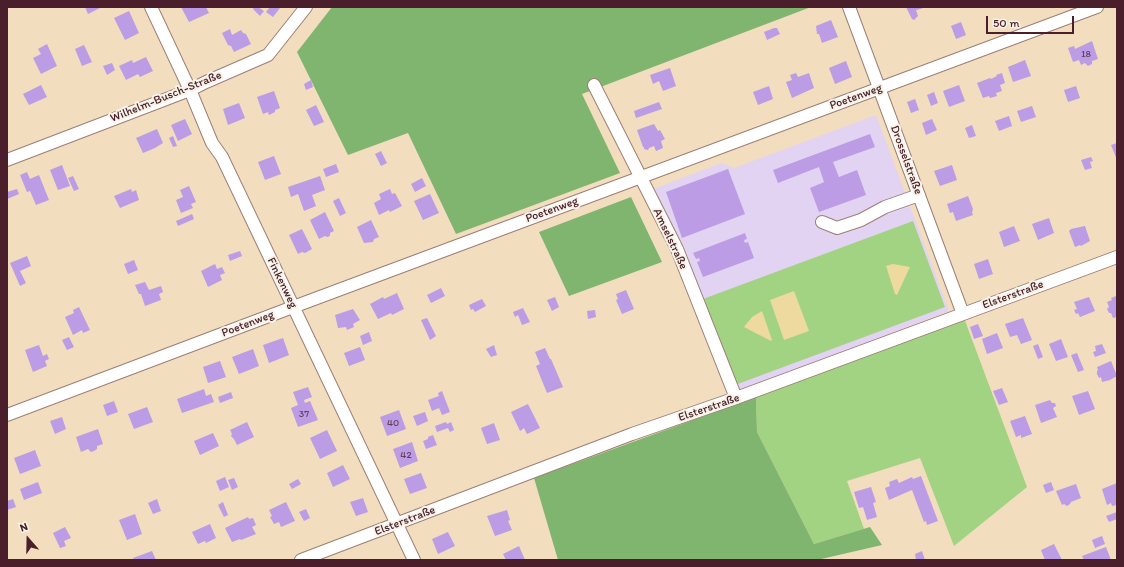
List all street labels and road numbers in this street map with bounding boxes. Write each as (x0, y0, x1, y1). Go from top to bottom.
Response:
street label: Wilhelm-Busch-Straße (108, 68, 224, 126)
street label: Poetenweg (828, 81, 884, 113)
street label: Drosselstraße (887, 123, 925, 197)
street label: Poetenweg (524, 194, 580, 226)
street label: Amselstraße (650, 206, 690, 272)
street label: Finkenweg (264, 255, 300, 311)
street label: Elsterstraße (980, 277, 1046, 313)
street label: Poetenweg (220, 307, 276, 341)
street label: Elsterstraße (676, 391, 742, 425)
street label: Elsterstraße (373, 503, 437, 539)

